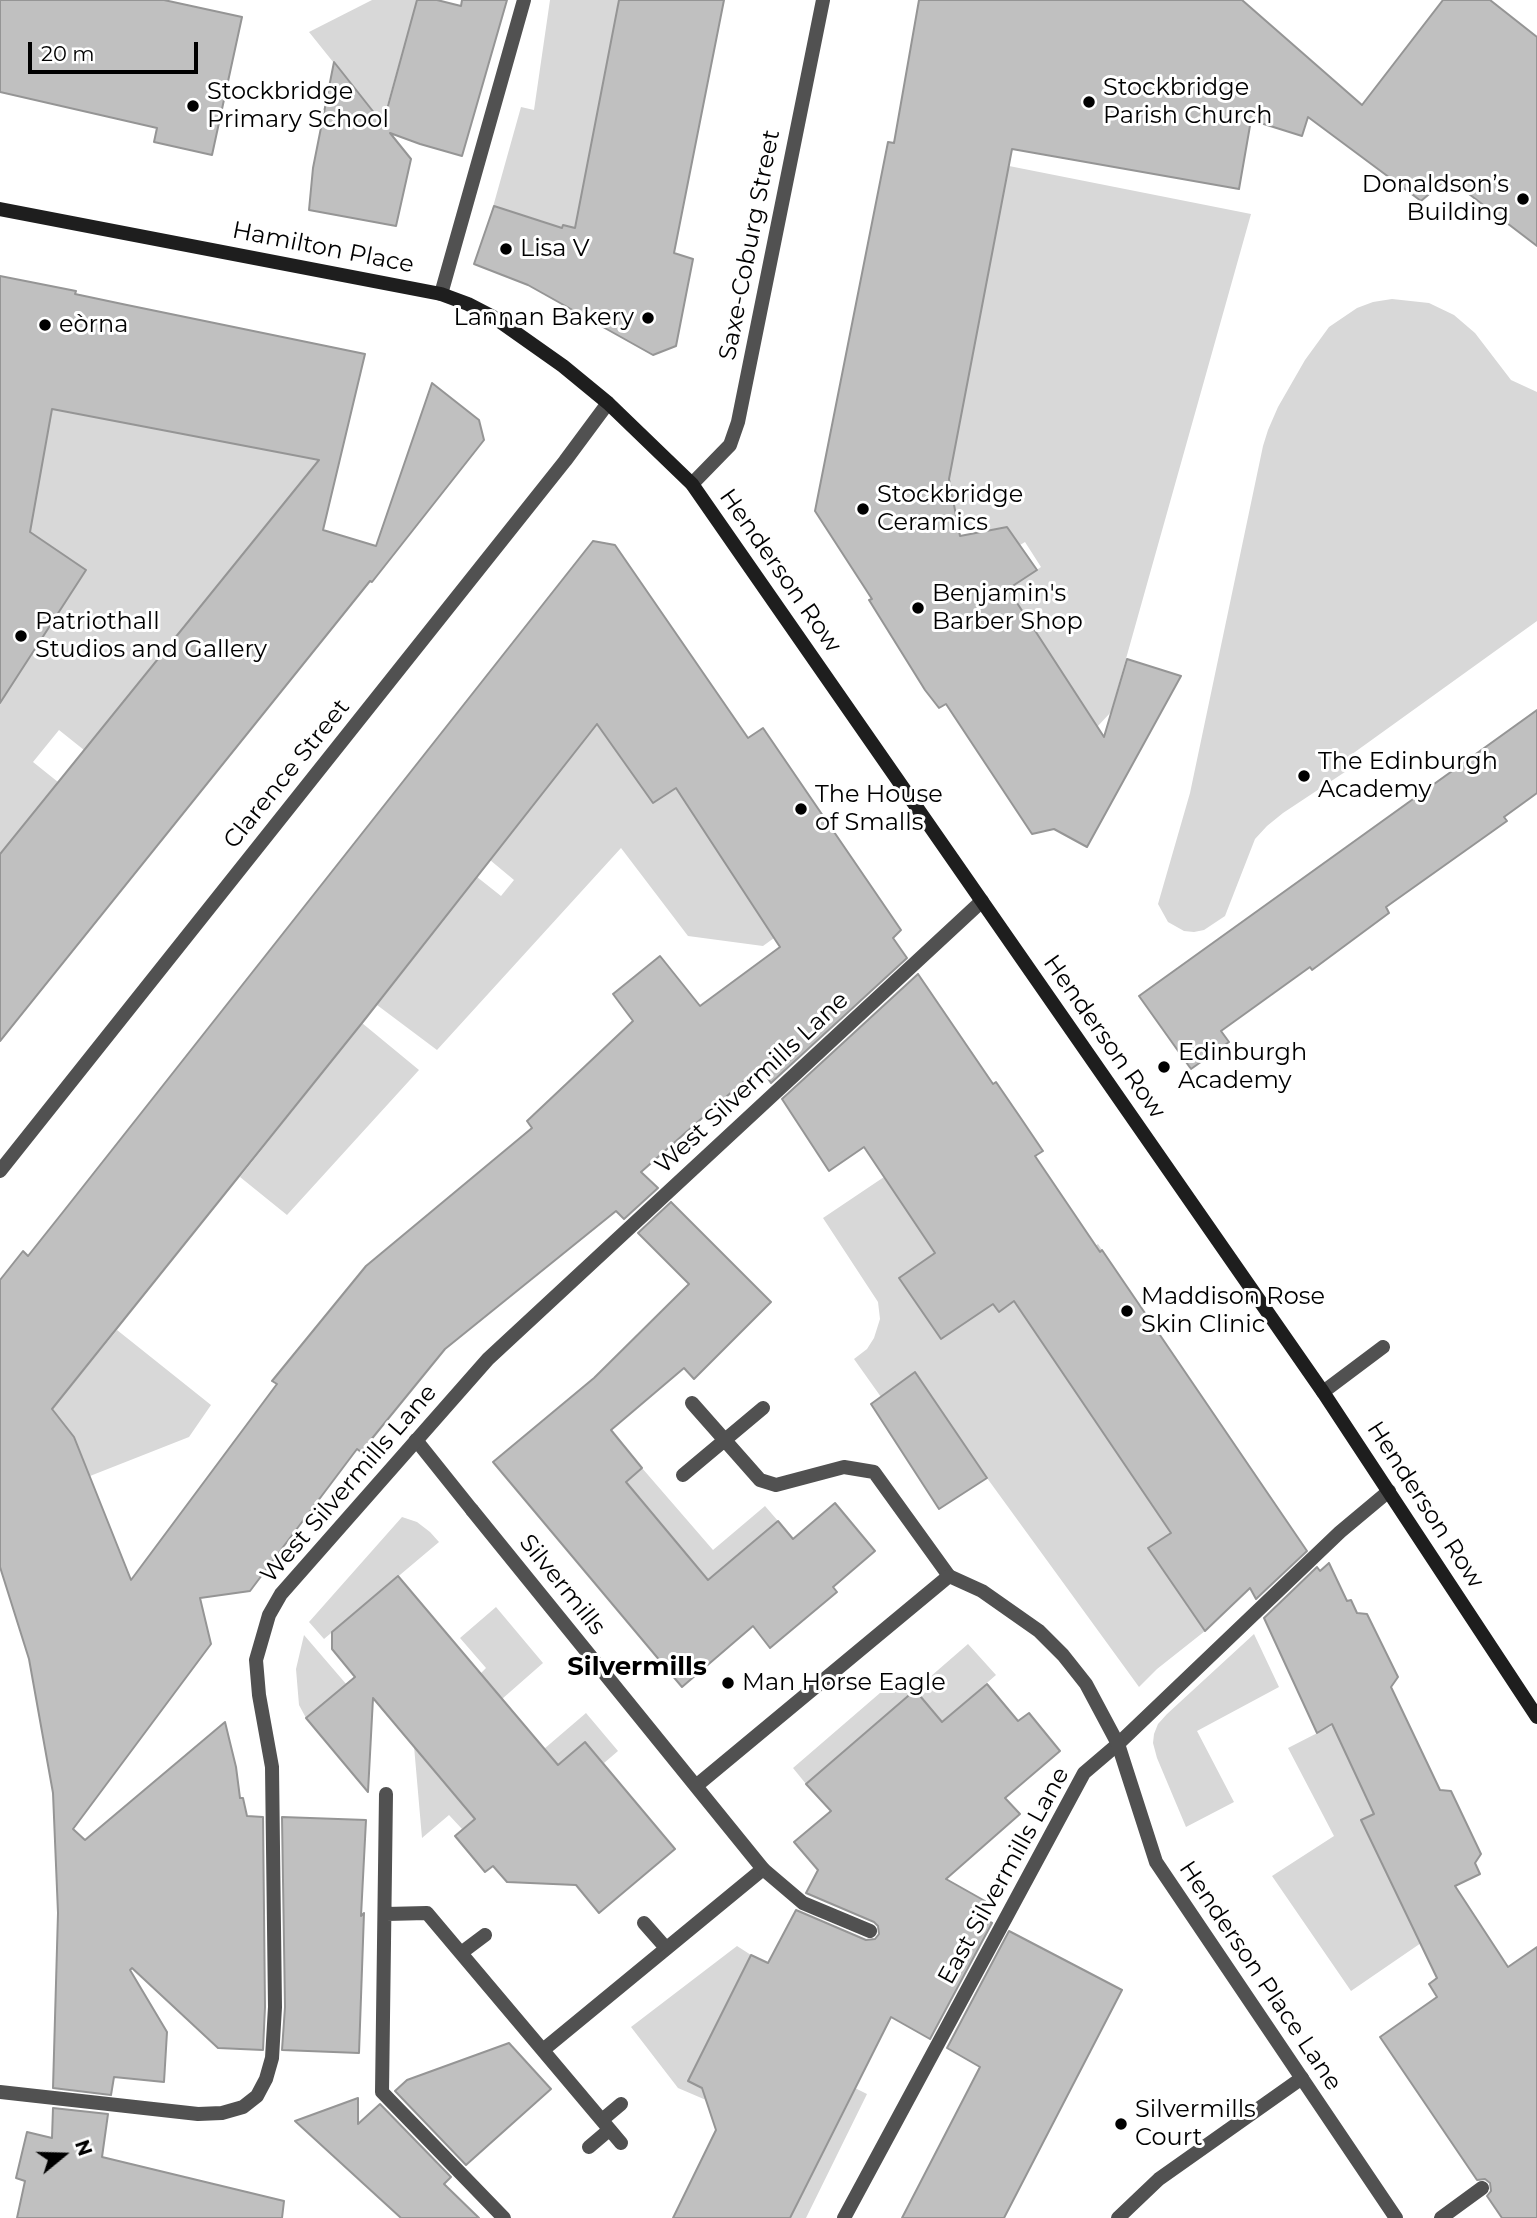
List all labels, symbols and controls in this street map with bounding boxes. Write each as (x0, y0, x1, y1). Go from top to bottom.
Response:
scale bar (32, 28, 201, 72)
text: 20 m (41, 41, 95, 66)
place label: Stockbridge Parish Church (1103, 74, 1272, 130)
place label: Stockbridge Primary School (207, 78, 389, 134)
marker: Stockbridge Parish Church (1081, 94, 1097, 110)
marker: Stockbridge Primary School (185, 98, 201, 114)
street label: Saxe-Coburg Street (714, 127, 786, 363)
place label: Donaldson’s Building (1362, 171, 1509, 227)
marker: Donaldson’s Building (1515, 191, 1531, 207)
street label: Hamilton Place (230, 216, 416, 280)
place label: Lisa V (520, 235, 590, 263)
marker: Lisa V (498, 241, 514, 257)
place label: Lannan Bakery (454, 304, 634, 332)
marker: Lannan Bakery (640, 310, 656, 326)
place label: eòrna (59, 311, 128, 339)
marker: eòrna (37, 317, 53, 333)
place label: Stockbridge Ceramics (877, 481, 1023, 537)
street label: Henderson Row (713, 484, 847, 658)
marker: Stockbridge Ceramics (855, 501, 871, 517)
place label: Benjamin's Barber Shop (932, 580, 1083, 636)
marker: Benjamin's Barber Shop (910, 600, 926, 616)
place label: Patriothall Studios and Gallery (35, 608, 267, 664)
marker: Patriothall Studios and Gallery (13, 628, 29, 644)
street label: Clarence Street (218, 693, 356, 855)
place label: The Edinburgh Academy (1318, 748, 1498, 804)
marker: The Edinburgh Academy (1296, 768, 1312, 784)
place label: The House of Smalls (815, 781, 943, 837)
marker: The House of Smalls (793, 801, 809, 817)
street label: Henderson Row (1037, 950, 1171, 1124)
street label: West Silvermills Lane (649, 986, 855, 1180)
place label: Edinburgh Academy (1178, 1039, 1307, 1095)
marker: Edinburgh Academy (1156, 1059, 1172, 1075)
place label: Maddison Rose Skin Clinic (1141, 1283, 1325, 1339)
marker: Maddison Rose Skin Clinic (1119, 1303, 1135, 1319)
street label: West Silvermills Lane (255, 1379, 443, 1589)
street label: Henderson Row (1360, 1416, 1490, 1594)
street label: Silvermills (513, 1529, 611, 1641)
district label: Silvermills (567, 1651, 707, 1683)
place label: Man Horse Eagle (742, 1669, 946, 1697)
marker: Man Horse Eagle (720, 1675, 736, 1691)
street label: East Silvermills Lane (932, 1762, 1076, 1990)
street label: Henderson Place Lane (1172, 1856, 1348, 2096)
place label: Silvermills Court (1135, 2096, 1256, 2152)
marker: Silvermills Court (1113, 2116, 1129, 2132)
north arrow (28, 2120, 98, 2190)
text: N (70, 2137, 97, 2159)

